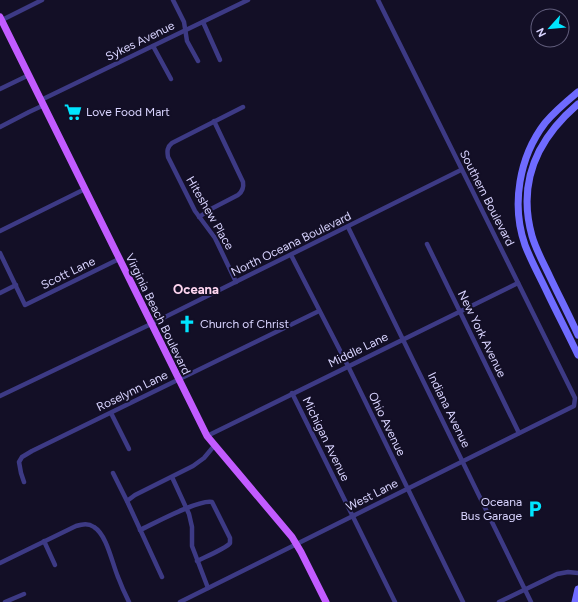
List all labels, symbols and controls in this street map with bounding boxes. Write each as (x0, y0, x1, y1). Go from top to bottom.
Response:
north arrow (530, 8, 570, 48)
street label: Sykes Avenue (103, 18, 177, 64)
text: N (534, 26, 549, 39)
supermarket icon: Love Food Mart (63, 102, 83, 122)
place label: Love Food Mart (86, 105, 170, 119)
street label: Southern Boulevard (457, 148, 517, 248)
street label: Hiteshew Place (183, 174, 237, 253)
street label: North Oceana Boulevard (229, 209, 353, 279)
street label: Virginia Beach Boulevard (123, 251, 193, 377)
street label: Scott Lane (39, 254, 98, 292)
district label: Oceana (173, 282, 219, 297)
street label: New York Avenue (455, 288, 509, 380)
church icon: Church of Christ (177, 314, 197, 334)
place label: Church of Christ (200, 317, 289, 331)
street label: Middle Lane (326, 329, 391, 370)
street label: Roselynn Lane (94, 368, 170, 414)
street label: Indiana Avenue (425, 370, 474, 450)
street label: Ohio Avenue (366, 390, 409, 459)
street label: Michigan Avenue (299, 394, 353, 484)
street label: West Lane (344, 476, 401, 514)
place label: Oceana Bus Garage (460, 495, 522, 523)
parking icon: Oceana Bus Garage (525, 499, 545, 519)

